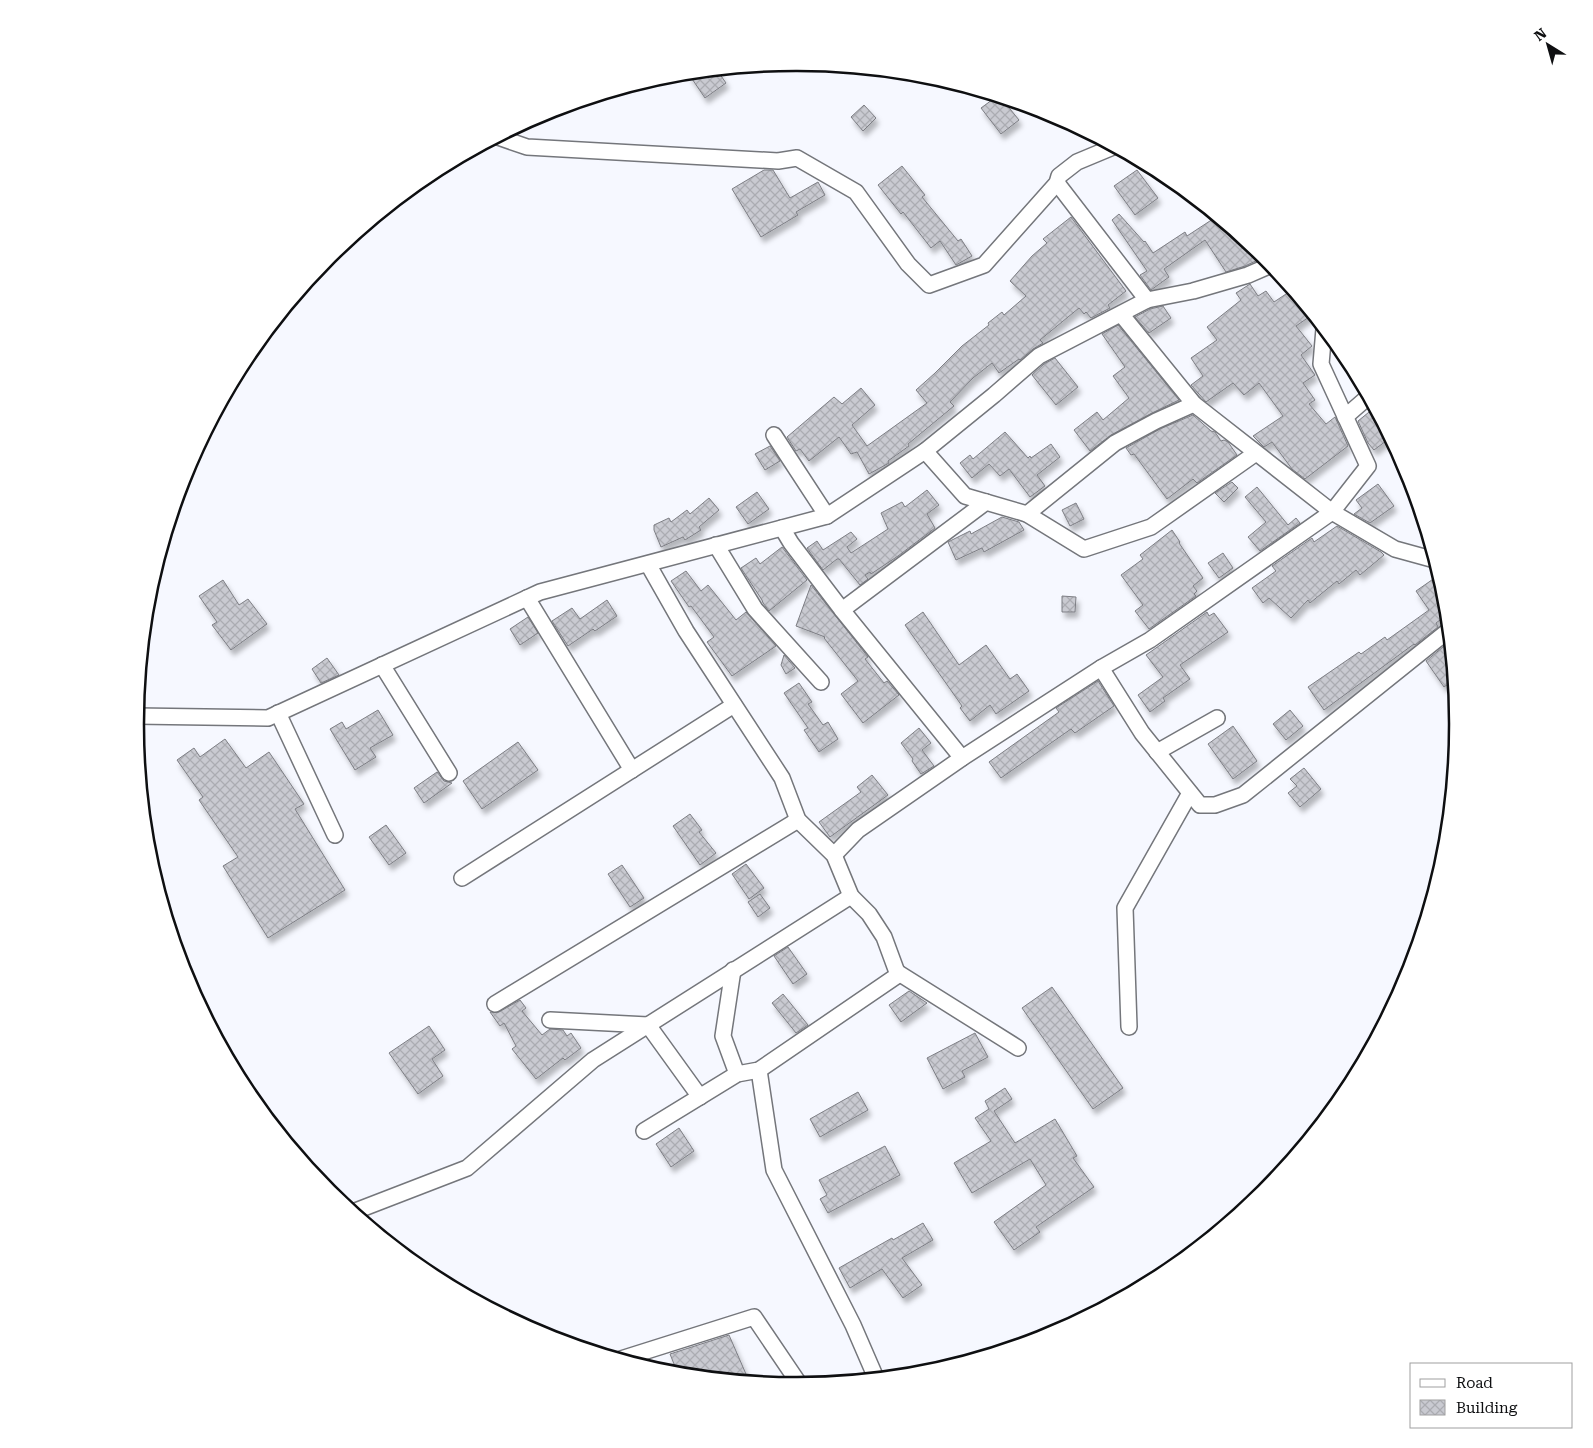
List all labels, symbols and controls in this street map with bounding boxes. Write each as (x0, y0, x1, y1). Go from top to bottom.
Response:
north arrow (1523, 20, 1573, 70)
text: N (1531, 25, 1549, 44)
legend (1410, 1363, 1573, 1428)
text: Road (1456, 1374, 1493, 1392)
text: Building (1456, 1399, 1518, 1417)

